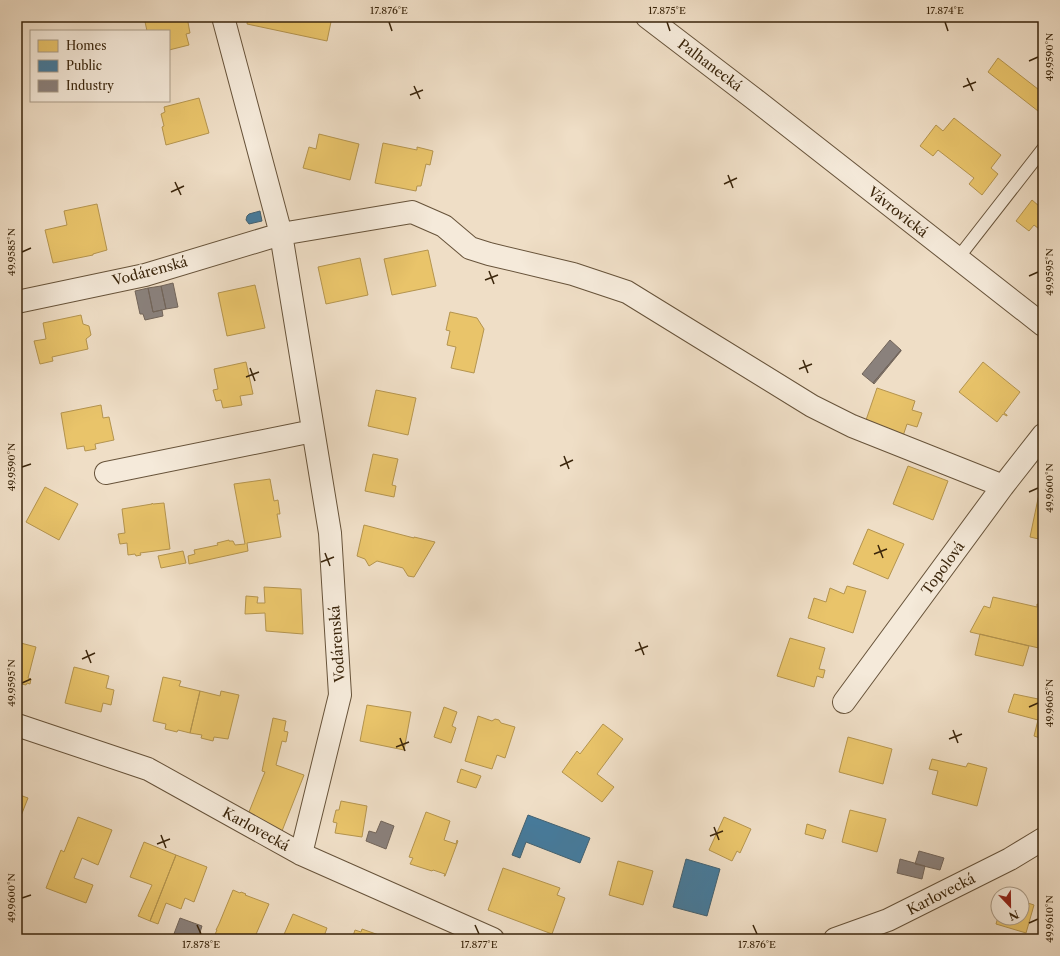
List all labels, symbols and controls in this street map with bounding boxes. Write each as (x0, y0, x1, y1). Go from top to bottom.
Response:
text: 17.876°E (370, 4, 408, 17)
text: 17.875°E (648, 4, 686, 17)
text: 17.874°E (926, 4, 964, 17)
legend (30, 30, 170, 102)
text: 49.9590°N (1043, 33, 1056, 81)
street label: Palhanecká (674, 35, 746, 95)
text: Homes (66, 38, 106, 53)
text: Public (66, 58, 102, 73)
text: Industry (66, 78, 114, 93)
street label: Vávrovická (863, 182, 932, 242)
text: 49.9585°N (5, 228, 18, 276)
text: 49.9595°N (1043, 248, 1056, 296)
street label: Vodárenská (110, 252, 190, 290)
text: 49.9590°N (5, 443, 18, 491)
text: 49.9600°N (1043, 463, 1056, 513)
street label: Topolová (918, 537, 969, 598)
street label: Vodárenská (325, 604, 349, 684)
text: 49.9595°N (5, 659, 18, 707)
text: 49.9605°N (1043, 679, 1056, 727)
street label: Karlovecká (219, 803, 293, 855)
street label: Karlovecká (904, 869, 979, 919)
text: 49.9600°N (5, 873, 18, 923)
north arrow (990, 886, 1030, 926)
text: 49.9610°N (1043, 895, 1056, 943)
text: N (1006, 907, 1021, 924)
text: 17.878°E (182, 938, 220, 951)
text: 17.877°E (460, 938, 498, 951)
text: 17.876°E (738, 938, 776, 951)

